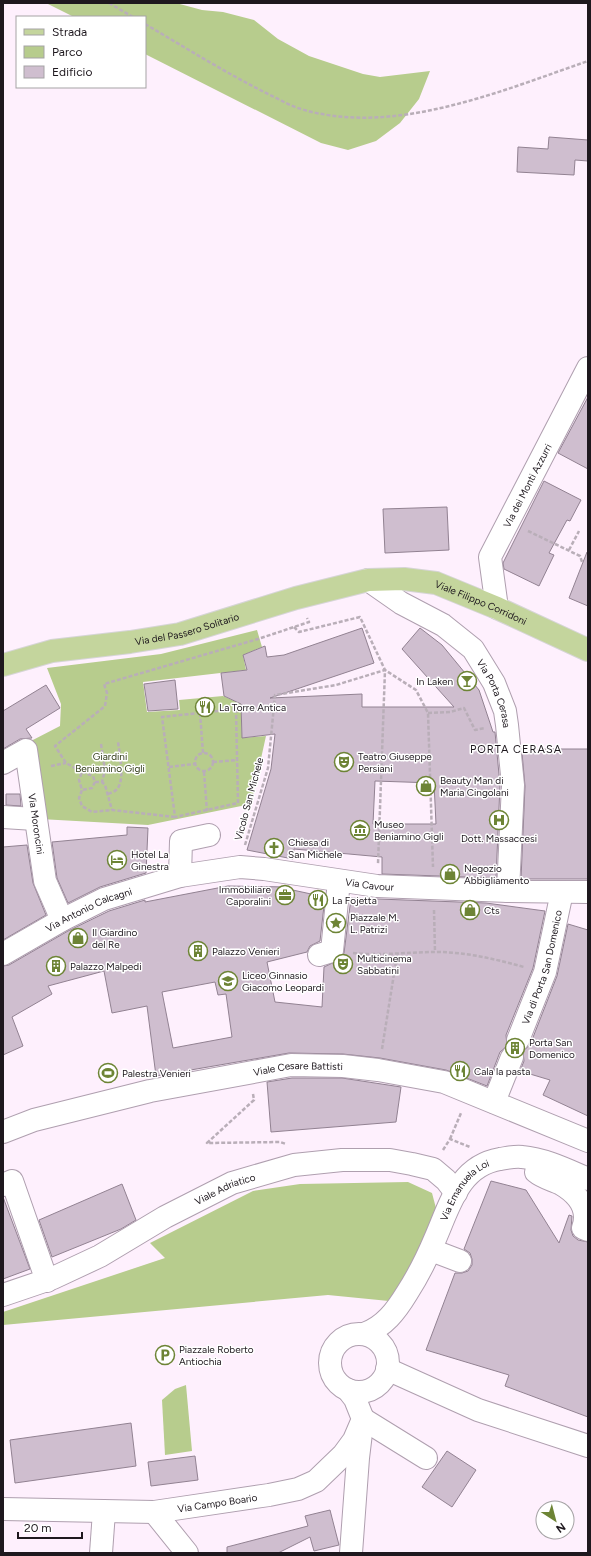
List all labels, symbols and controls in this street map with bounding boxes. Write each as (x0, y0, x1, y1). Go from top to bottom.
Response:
legend (16, 16, 146, 88)
text: Strada (52, 25, 87, 39)
text: Parco (52, 45, 82, 59)
text: Edificio (52, 65, 92, 79)
street label: Via dei Monti Azzurri (500, 441, 554, 530)
street label: Viale Filippo Corridoni (433, 577, 529, 627)
street label: Via del Passero Solitario (134, 610, 241, 648)
street label: Via Porta Cerasa (474, 657, 514, 728)
bar icon: In Laken (456, 670, 478, 692)
place label: In Laken (416, 675, 453, 688)
restaurant icon: La Torre Antica (194, 696, 216, 718)
place label: La Torre Antica (219, 701, 286, 714)
district label: PORTA CERASA (470, 743, 562, 756)
park label: Giardini Beniamino Gigli (75, 750, 145, 775)
place label: Teatro Giuseppe Persiani (358, 750, 432, 775)
theatre icon: Teatro Giuseppe Persiani (333, 751, 355, 773)
street label: Vicolo San Michele (232, 756, 266, 842)
place label: Beauty Man di Maria Cingolani (440, 774, 509, 799)
shop icon: Beauty Man di Maria Cingolani (415, 775, 437, 797)
street label: Via Moroncini (26, 792, 48, 855)
hospital icon: Dott. Massaccesi (488, 809, 510, 831)
place label: Museo Beniamino Gigli (374, 818, 444, 843)
museum icon: Museo Beniamino Gigli (349, 819, 371, 841)
place label: Dott. Massaccesi (461, 832, 537, 845)
place label: Chiesa di San Michele (288, 836, 343, 861)
church icon: Chiesa di San Michele (263, 837, 285, 859)
place label: Hotel La Ginestra (131, 848, 169, 873)
hotel icon: Hotel La Ginestra (106, 849, 128, 871)
place label: Negozio Abbigliamento (464, 862, 530, 887)
shop icon: Negozio Abbigliamento (439, 863, 461, 885)
street label: Via Cavour (344, 875, 395, 893)
place label: Immobiliare Caporalini (219, 883, 272, 908)
street label: Via Antonio Calcagni (43, 884, 134, 935)
office icon: Immobiliare Caporalini (274, 884, 296, 906)
restaurant icon: La Fojetta (307, 889, 329, 911)
place label: La Fojetta (332, 894, 377, 907)
shop icon: Cts (459, 899, 481, 921)
place label: Cts (484, 904, 500, 917)
street label: Via di Porta San Domenico (518, 909, 565, 1026)
place label: Piazzale M. L. Patrizi (350, 911, 399, 936)
place icon: Piazzale M. L. Patrizi (325, 912, 347, 934)
place label: Il Giardino del Re (92, 926, 138, 951)
shop icon: Il Giardino del Re (67, 927, 89, 949)
building icon: Palazzo Venieri (187, 940, 209, 962)
place label: Palazzo Venieri (212, 945, 279, 958)
place label: Multicinema Sabbatini (357, 952, 412, 977)
theatre icon: Multicinema Sabbatini (332, 953, 354, 975)
building icon: Palazzo Malpedi (45, 955, 67, 977)
place label: Palazzo Malpedi (70, 960, 142, 973)
place label: Liceo Ginnasio Giacomo Leopardi (242, 969, 324, 994)
school or university icon: Liceo Ginnasio Giacomo Leopardi (217, 970, 239, 992)
place label: Porta San Domenico (529, 1036, 575, 1061)
building icon: Porta San Domenico (504, 1037, 526, 1059)
street label: Viale Cesare Battisti (252, 1058, 343, 1078)
restaurant icon: Cala la pasta (449, 1060, 471, 1082)
sports icon: Palestra Venieri (97, 1062, 119, 1084)
place label: Cala la pasta (474, 1065, 530, 1078)
place label: Palestra Venieri (122, 1067, 191, 1080)
street label: Via Emanuela Loi (437, 1156, 491, 1223)
street label: Viale Adriatico (192, 1170, 257, 1207)
place label: Piazzale Roberto Antiochia (179, 1343, 254, 1368)
parking icon: Piazzale Roberto Antiochia (154, 1344, 176, 1366)
street label: Via Campo Boario (177, 1490, 258, 1515)
north arrow (535, 1500, 575, 1540)
scale bar (18, 1514, 82, 1540)
text: N (553, 1520, 568, 1535)
text: 20 m (24, 1521, 52, 1535)

